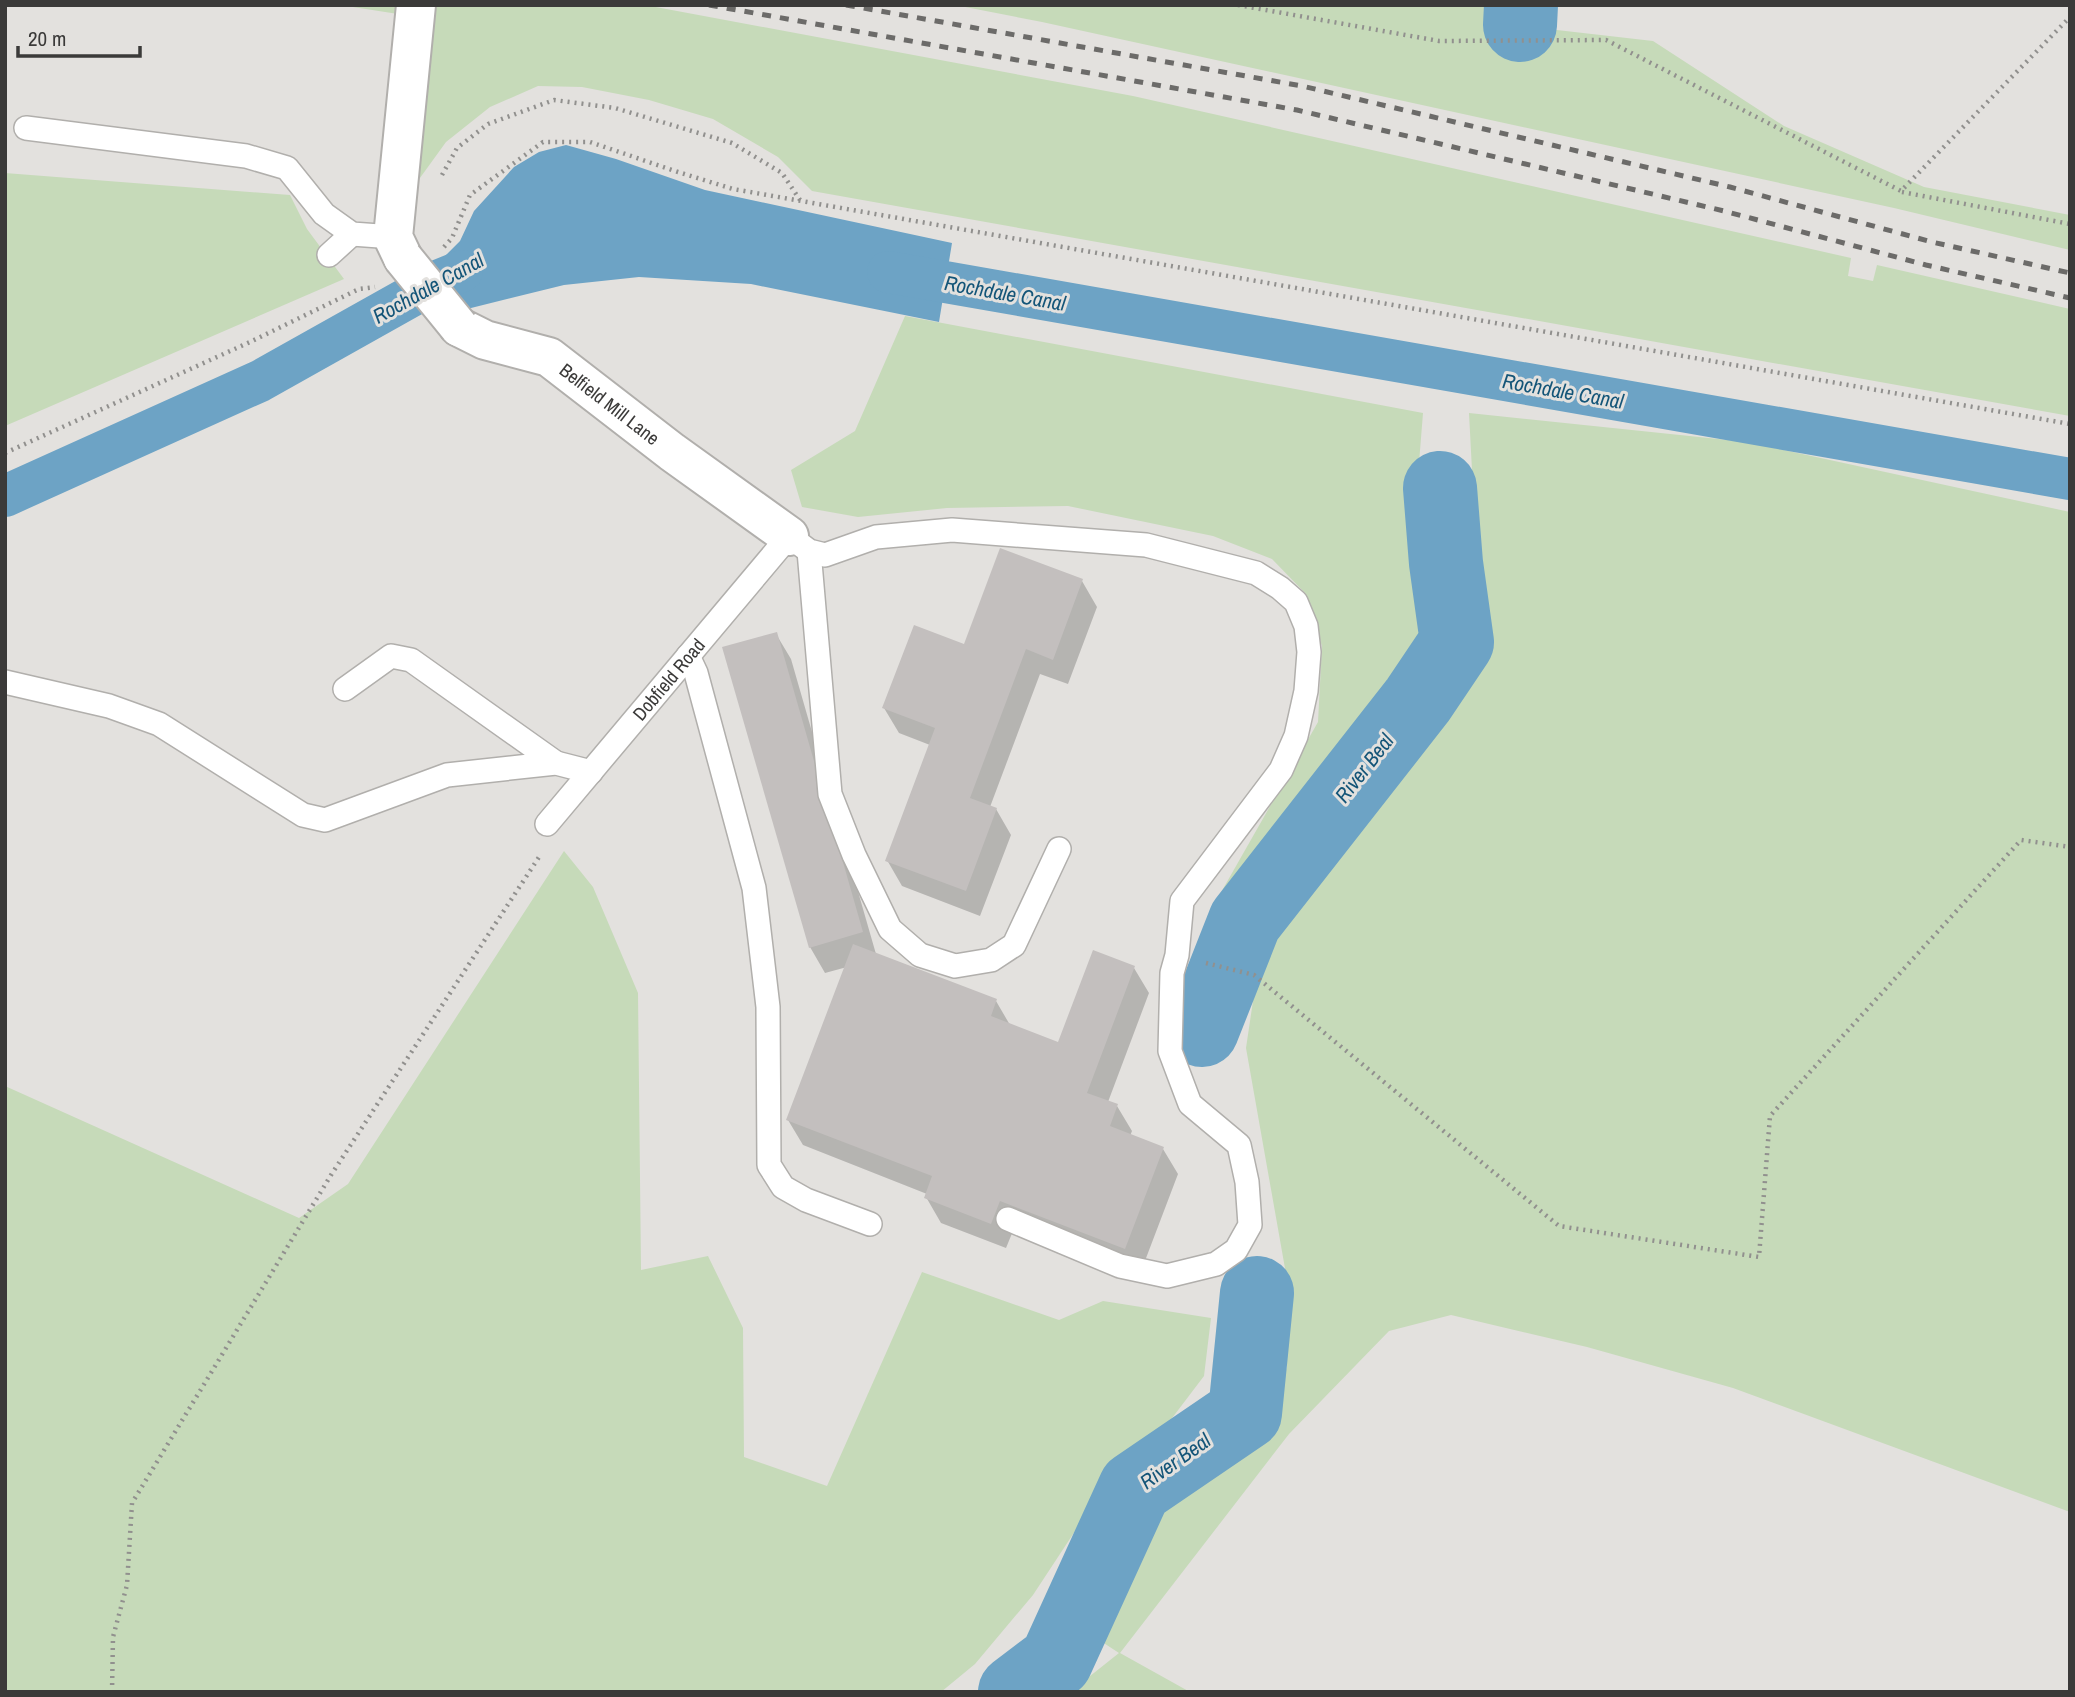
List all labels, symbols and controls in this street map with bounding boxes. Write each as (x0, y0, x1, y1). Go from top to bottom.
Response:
scale bar (18, 14, 140, 58)
text: 20 m (28, 24, 66, 53)
water label: Rochdale Canal (367, 245, 490, 330)
water label: Rochdale Canal (942, 268, 1069, 318)
street label: Belfield Mill Lane (554, 357, 665, 451)
water label: Rochdale Canal (1500, 366, 1627, 416)
street label: Dobfield Road (627, 633, 711, 726)
water label: River Beal (1328, 726, 1401, 809)
water label: River Beal (1134, 1425, 1217, 1496)

